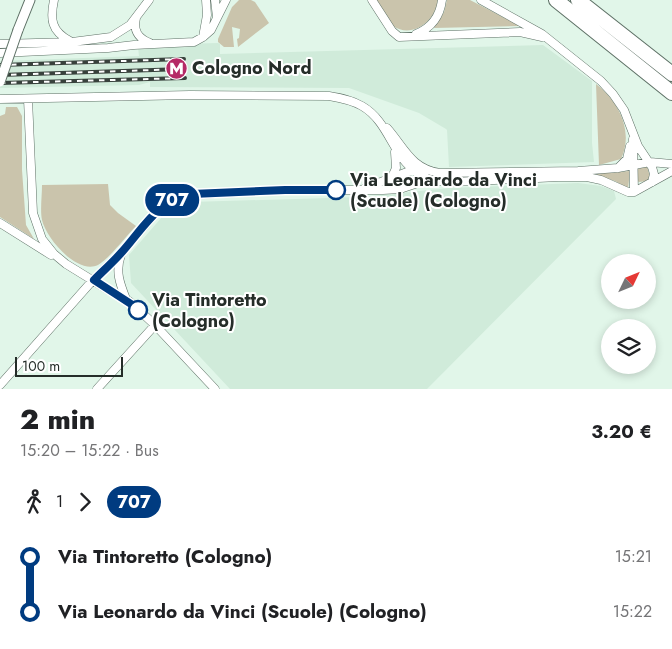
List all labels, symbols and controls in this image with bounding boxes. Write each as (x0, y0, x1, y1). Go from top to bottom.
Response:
place label: Cologno Nord (192, 55, 311, 81)
metro station icon: Cologno Nord (164, 56, 188, 80)
place label: Via Leonardo da Vinci (Scuole) (Cologno) (349, 167, 537, 214)
marker: Via Leonardo da Vinci (Scuole) (Cologno) (326, 180, 346, 200)
line badge: 707 (143, 184, 201, 216)
text: 707 (155, 187, 189, 213)
north arrow (601, 254, 656, 309)
map controls (601, 254, 656, 374)
place label: Via Tintoretto (Cologno) (151, 287, 267, 334)
marker: Via Tintoretto (Cologno) (128, 300, 148, 320)
button: layers (601, 319, 656, 374)
scale bar (15, 354, 122, 377)
text: 100 m (22, 356, 60, 376)
text: 2 min (20, 399, 95, 440)
text: 3.20 € (591, 418, 652, 445)
text: 15:20 – 15:22 · Bus (20, 439, 159, 462)
icon: walk (20, 488, 48, 516)
icon: forward (71, 488, 99, 516)
text: 707 (117, 489, 151, 515)
text: 1 (56, 490, 63, 513)
text: Via Tintoretto (Cologno) (58, 543, 272, 570)
text: 15:21 (615, 545, 652, 568)
text: Via Leonardo da Vinci (Scuole) (Cologno) (58, 598, 427, 625)
text: 15:22 (613, 600, 652, 623)

